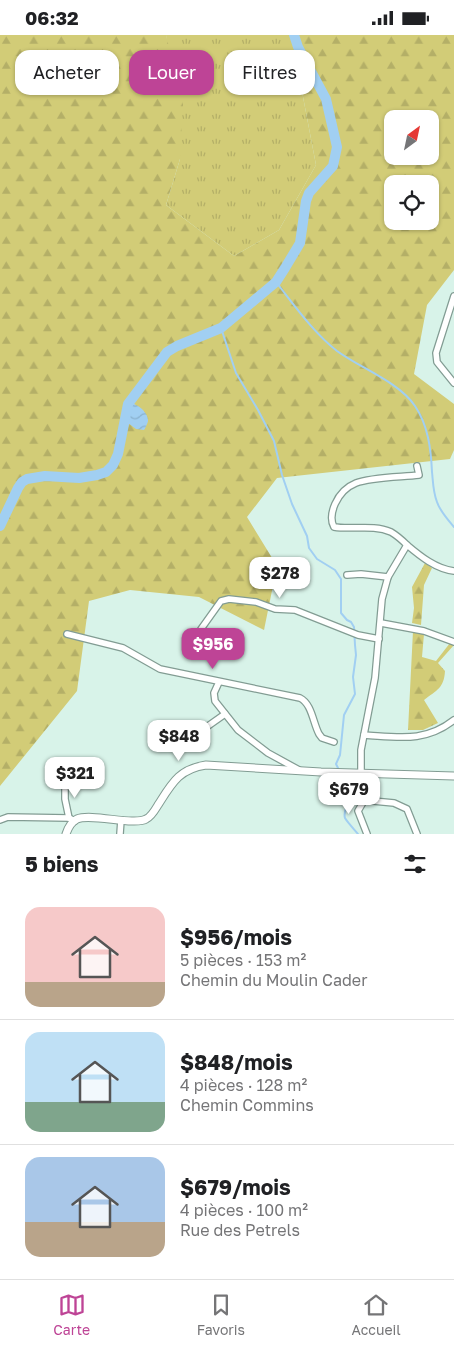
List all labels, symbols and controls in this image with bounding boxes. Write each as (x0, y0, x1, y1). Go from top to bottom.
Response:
text: 06:32 (25, 6, 79, 29)
chip: Acheter (15, 50, 119, 95)
chip: Louer (129, 50, 214, 95)
chip: Filtres (224, 50, 315, 95)
north arrow (384, 110, 439, 165)
map controls (384, 110, 439, 230)
button: locate (384, 175, 439, 230)
pin: $278 (250, 557, 310, 599)
text: $278 (260, 563, 300, 583)
pin: $956 (183, 627, 243, 670)
text: $956 (193, 634, 233, 654)
pin: $848 (149, 719, 209, 762)
text: $848 (158, 726, 200, 746)
pin: $321 (45, 757, 105, 799)
text: $321 (56, 763, 94, 783)
pin: $679 (319, 773, 379, 815)
text: $679 (329, 779, 369, 799)
icon: filters (401, 850, 429, 878)
text: 5 biens (25, 851, 99, 877)
text: $956/mois (180, 924, 292, 950)
icon: home (65, 927, 125, 987)
text: 5 pièces · 153 m² (180, 950, 306, 970)
text: Chemin du Moulin Cader (180, 970, 367, 990)
text: $848/mois (180, 1049, 293, 1075)
icon: home (65, 1052, 125, 1112)
text: 4 pièces · 128 m² (180, 1075, 307, 1095)
text: Chemin Commins (180, 1095, 314, 1115)
text: $679/mois (180, 1174, 291, 1200)
icon: home (65, 1177, 125, 1237)
text: 4 pièces · 100 m² (180, 1200, 308, 1220)
text: Rue des Petrels (180, 1220, 300, 1240)
tab: Carte (53, 1291, 90, 1338)
tab: Favoris (197, 1291, 245, 1338)
tab: Accueil (351, 1291, 401, 1338)

